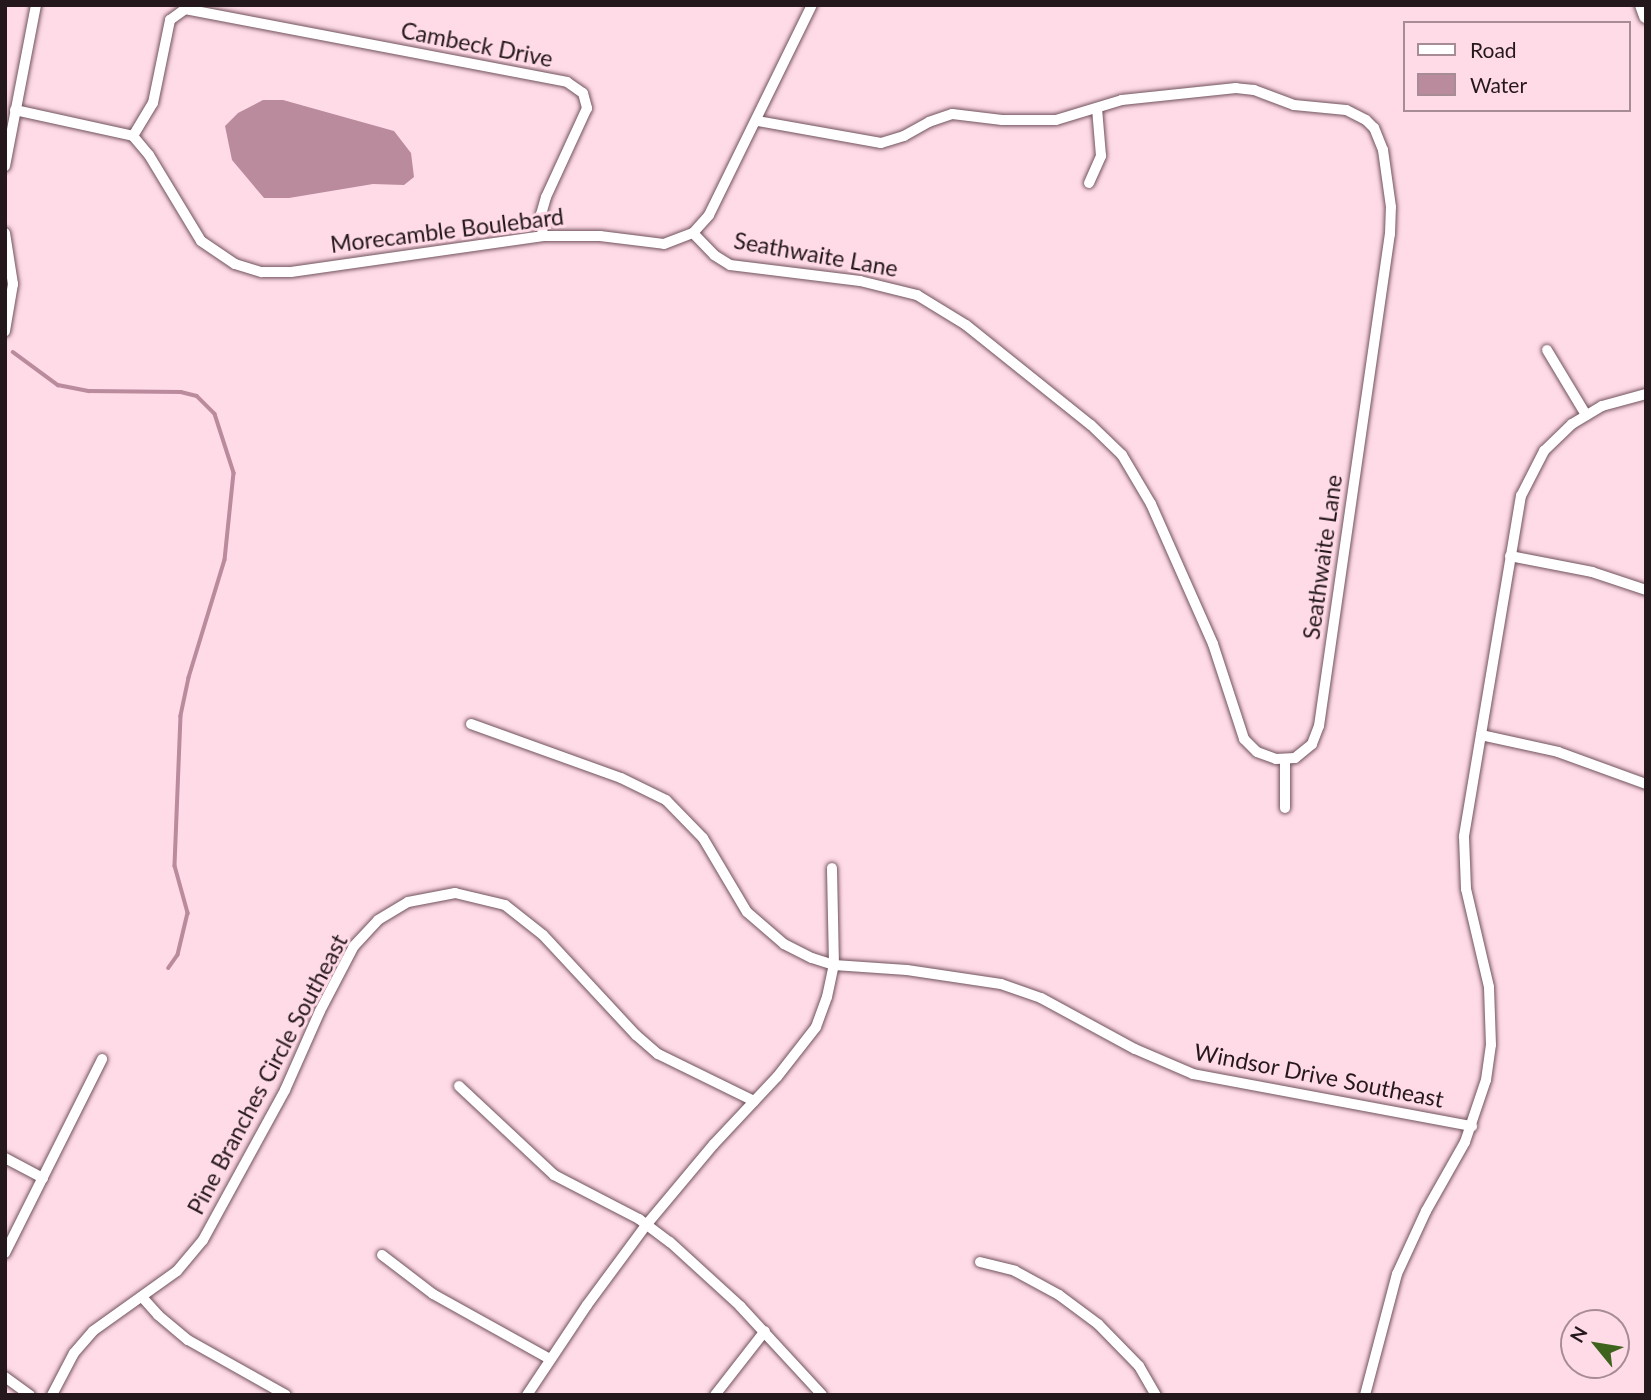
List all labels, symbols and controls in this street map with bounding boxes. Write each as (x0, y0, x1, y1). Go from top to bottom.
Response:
street label: Cambeck Drive (399, 16, 555, 72)
legend (1402, 21, 1630, 112)
text: Road (1470, 37, 1517, 62)
text: Water (1470, 72, 1527, 97)
street label: Morecamble Boulebard (329, 202, 565, 258)
street label: Seathwaite Lane (732, 226, 900, 282)
street label: Seathwaite Lane (1297, 473, 1347, 641)
street label: Pine Branches Circle Southeast (181, 929, 353, 1219)
street label: Windsor Drive Southeast (1192, 1037, 1446, 1113)
north arrow (1560, 1309, 1630, 1379)
text: N (1564, 1322, 1592, 1346)

